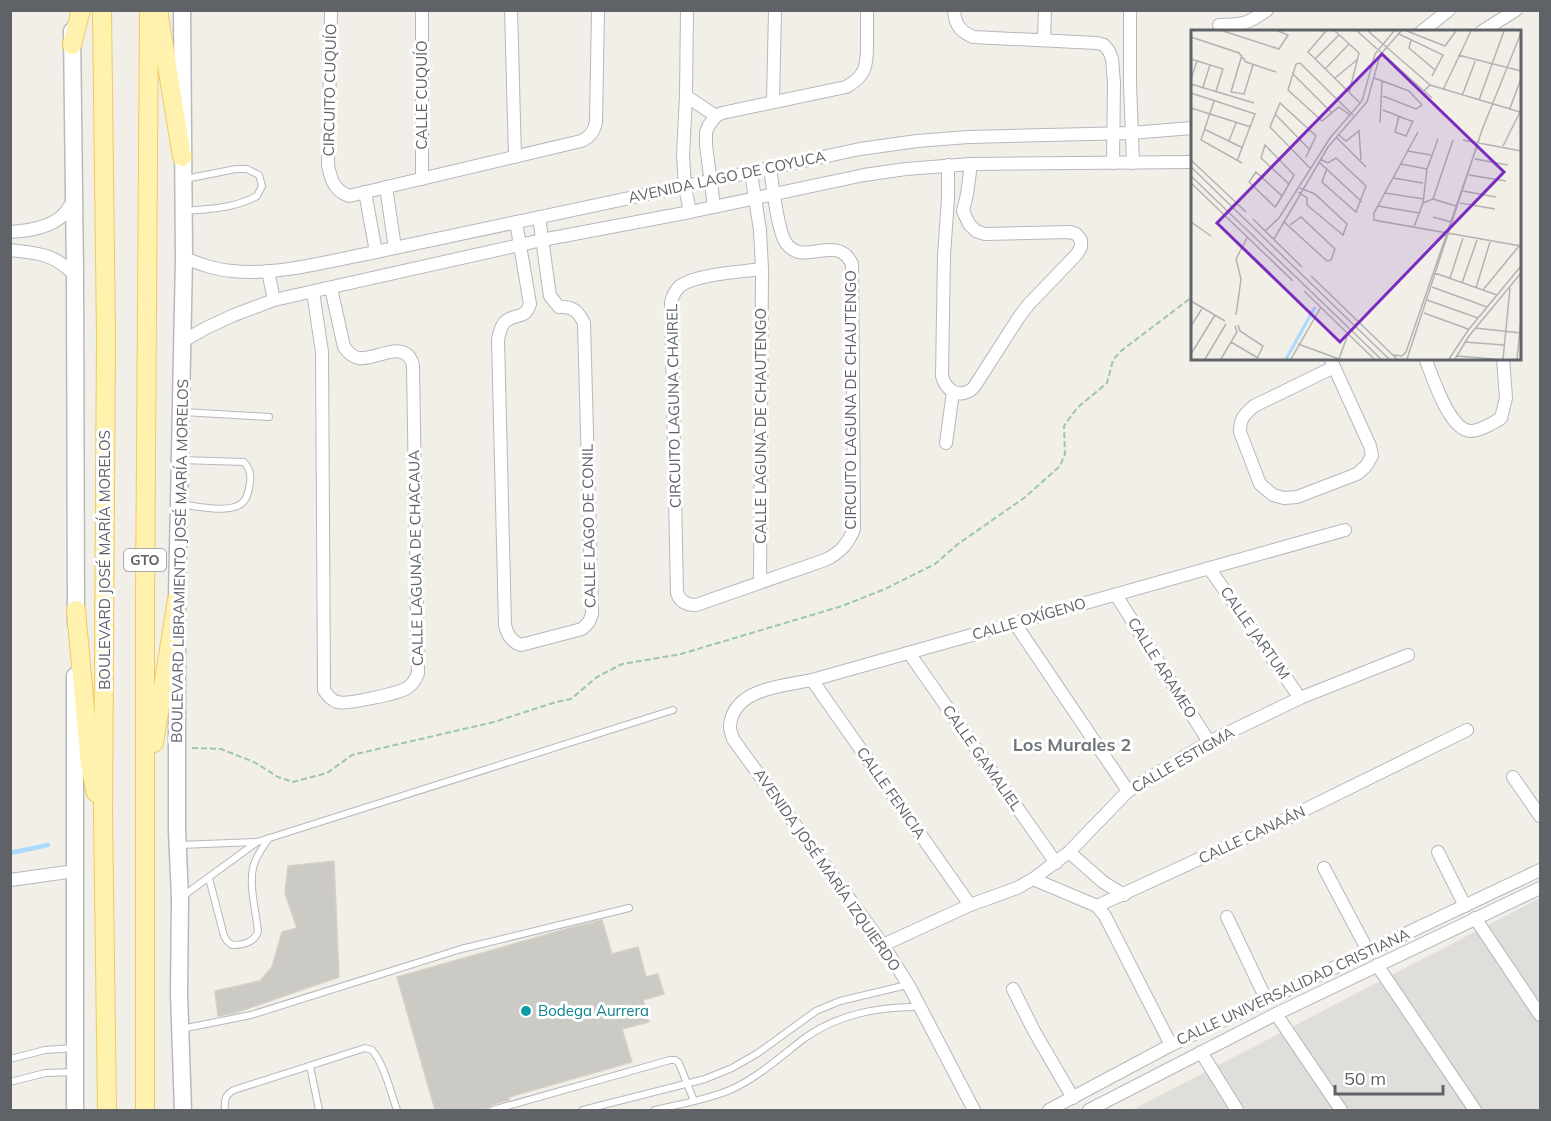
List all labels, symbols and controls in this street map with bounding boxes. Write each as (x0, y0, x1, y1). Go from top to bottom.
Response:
street label: CIRCUITO CUQUÍO (319, 24, 340, 156)
inset map (1191, 30, 1521, 360)
street label: CALLE CUQUÍO (412, 40, 431, 150)
street label: AVENIDA LAGO DE COYUCA (626, 146, 827, 207)
street label: CIRCUITO LAGUNA DE CHAUTENGO (841, 270, 860, 530)
street label: CIRCUITO LAGUNA CHAIREL (662, 304, 685, 508)
street label: CALLE LAGUNA DE CHAUTENGO (751, 308, 770, 544)
street label: BOULEVARD LIBRAMIENTO JOSÉ MARÍA MORELOS (167, 379, 192, 743)
street label: BOULEVARD JOSÉ MARÍA MORELOS (95, 430, 114, 690)
street label: CALLE LAGO DE CONIL (578, 444, 599, 608)
street label: CALLE LAGUNA DE CHACAUA (404, 450, 427, 666)
road number: GTO (124, 549, 166, 571)
street label: CALLE JARTUM (1216, 583, 1294, 683)
street label: CALLE OXÍGENO (970, 593, 1088, 644)
street label: CALLE ARAMEO (1124, 614, 1201, 722)
street label: CALLE GAMALIEL (939, 701, 1026, 814)
street label: CALLE ESTIGMA (1128, 722, 1238, 797)
district label: Los Murales 2 (1013, 733, 1131, 756)
street label: CALLE FENICIA (853, 743, 930, 842)
street label: AVENIDA JOSÉ MARÍA IZQUIERDO (750, 765, 905, 975)
street label: CALLE CANAÁN (1195, 802, 1308, 868)
street label: CALLE UNIVERSALIDAD CRISTIANA (1173, 924, 1412, 1049)
place label: Bodega Aurrera (538, 1001, 649, 1020)
marker: Bodega Aurrera (519, 1004, 533, 1018)
scale bar (1335, 1058, 1443, 1096)
text: 50 m (1344, 1067, 1386, 1090)

